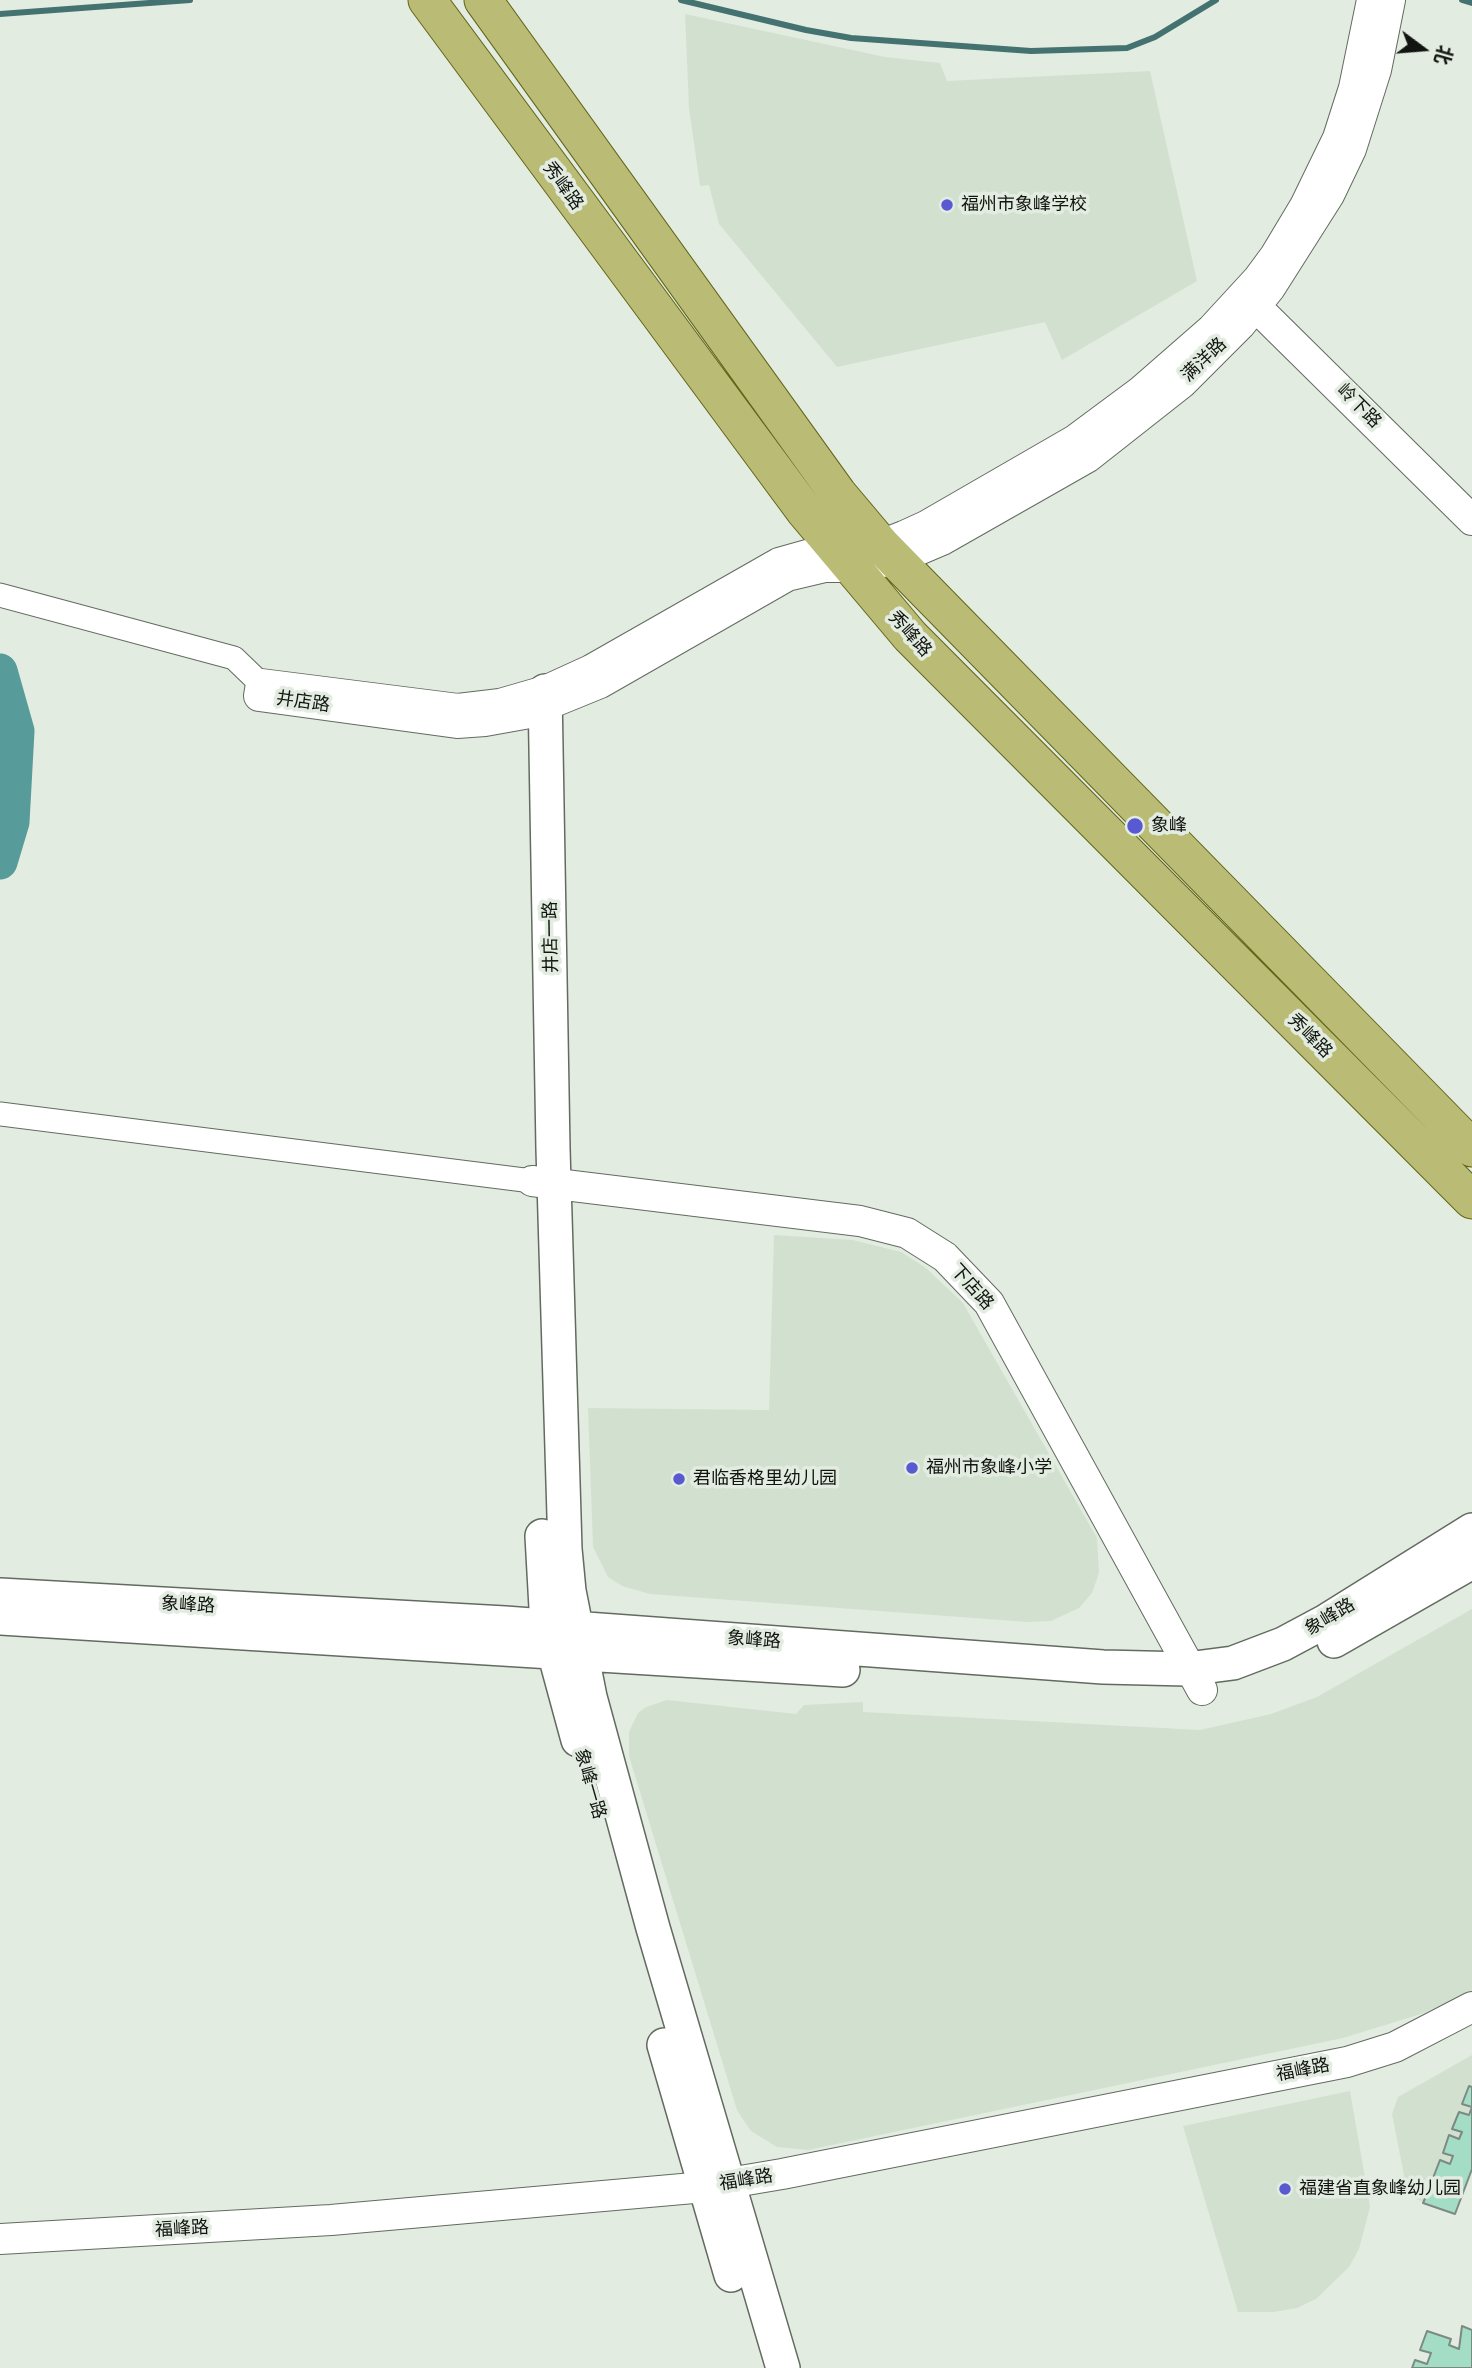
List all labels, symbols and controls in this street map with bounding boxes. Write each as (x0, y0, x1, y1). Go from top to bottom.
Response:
north arrow (1388, 14, 1458, 84)
text: 北 (1430, 43, 1457, 67)
street label: 秀峰路 (538, 158, 588, 214)
place label: 福州市象峰学校 (961, 194, 1087, 216)
marker: 福州市象峰学校 (939, 197, 955, 213)
street label: 满洋路 (1177, 333, 1231, 387)
street label: 岭下路 (1332, 379, 1386, 433)
street label: 秀峰路 (884, 607, 936, 661)
street label: 井店路 (275, 688, 331, 716)
place label: 象峰 (1151, 815, 1187, 837)
marker: 象峰 (1125, 816, 1145, 836)
street label: 井店一路 (540, 901, 562, 973)
street label: 秀峰路 (1283, 1009, 1337, 1063)
street label: 下店路 (946, 1260, 998, 1314)
place label: 福州市象峰小学 (926, 1457, 1052, 1479)
marker: 福州市象峰小学 (904, 1460, 920, 1476)
place label: 君临香格里幼儿园 (693, 1468, 837, 1490)
marker: 君临香格里幼儿园 (671, 1471, 687, 1487)
street label: 象峰路 (160, 1593, 216, 1617)
street label: 象峰路 (1301, 1594, 1359, 1640)
street label: 象峰路 (726, 1627, 782, 1653)
street label: 象峰一路 (570, 1746, 610, 1822)
street label: 福峰路 (1274, 2054, 1332, 2086)
street label: 福峰路 (718, 2165, 774, 2195)
place label: 福建省直象峰幼儿园 (1299, 2178, 1461, 2200)
marker: 福建省直象峰幼儿园 (1277, 2181, 1293, 2197)
street label: 福峰路 (154, 2217, 210, 2241)

